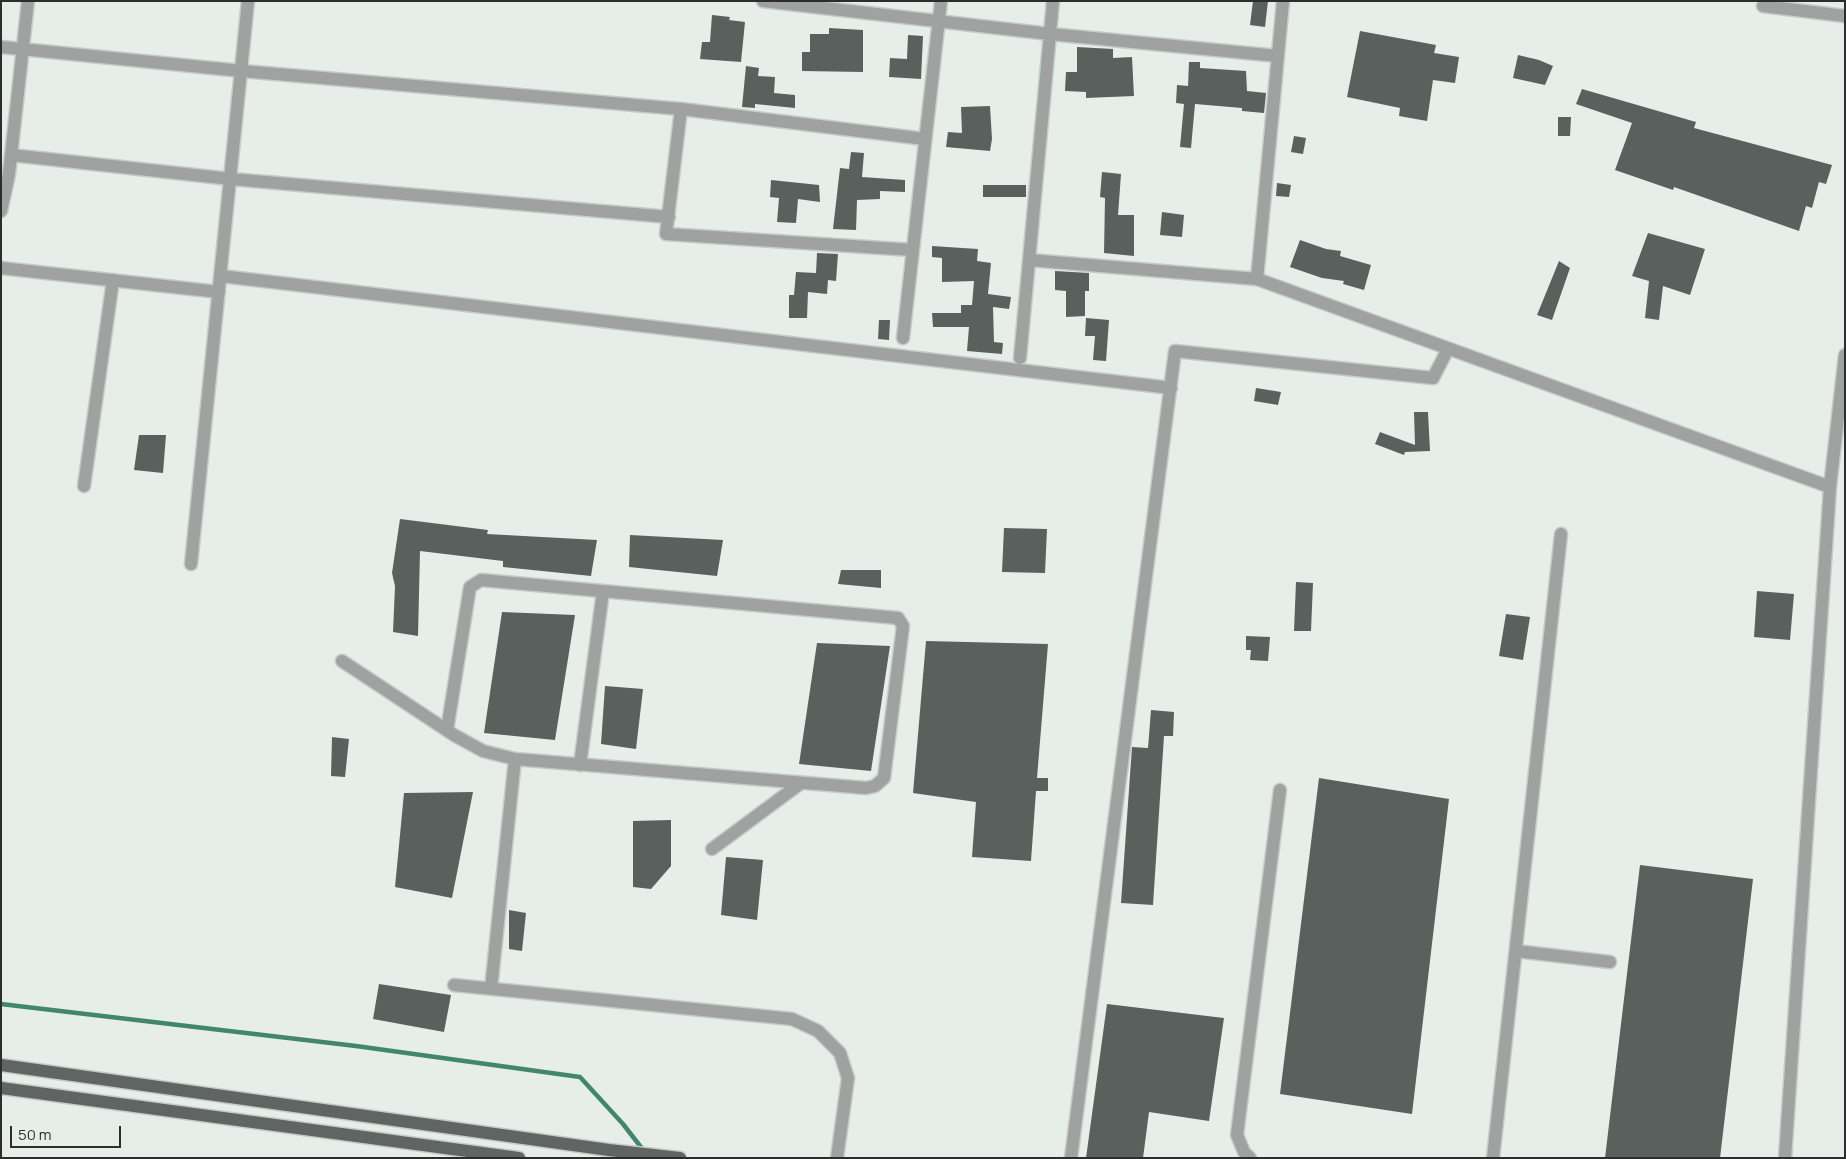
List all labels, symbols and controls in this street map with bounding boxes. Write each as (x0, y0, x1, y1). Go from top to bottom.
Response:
scale bar (12, 1116, 124, 1148)
text: 50 m (18, 1124, 52, 1145)

